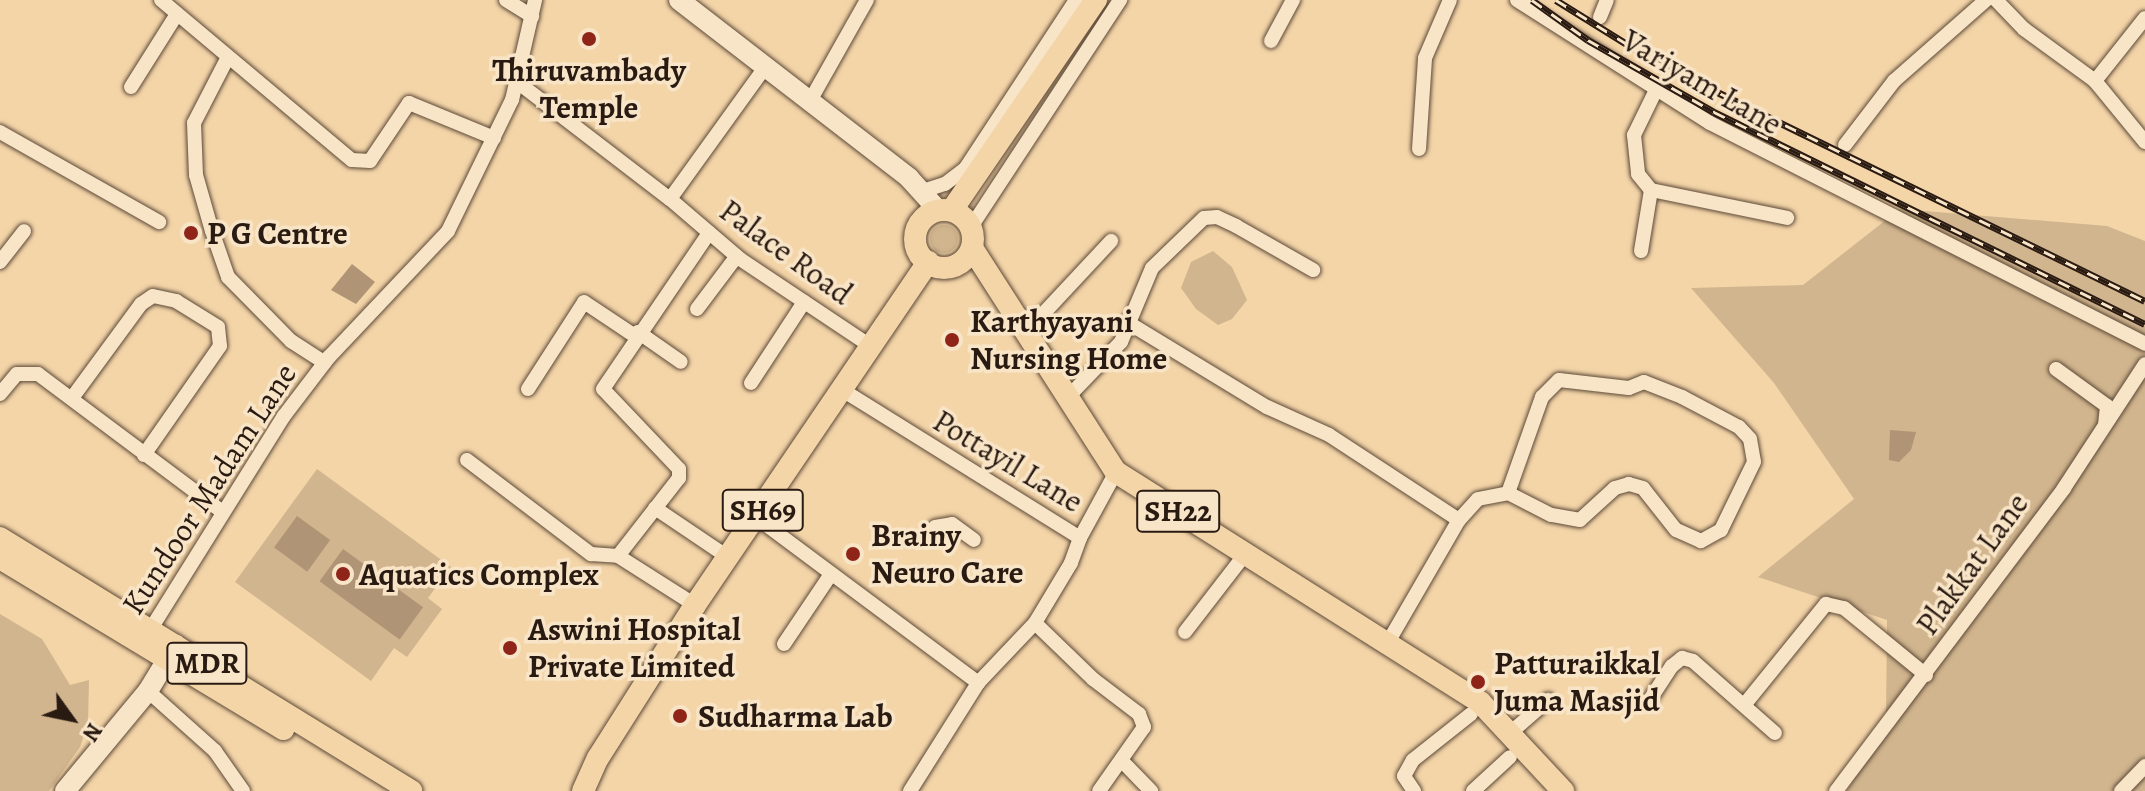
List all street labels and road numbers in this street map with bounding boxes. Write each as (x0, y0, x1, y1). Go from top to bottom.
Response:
street label: Variyam Lane (1615, 21, 1789, 143)
street label: Palace Road (712, 191, 860, 313)
street label: Kundoor Madam Lane (113, 356, 305, 622)
street label: Pottayil Lane (926, 401, 1090, 521)
road number: SH69 (721, 484, 805, 536)
road number: SH22 (1136, 485, 1220, 537)
street label: Plakkat Lane (1908, 485, 2036, 643)
road number: MDR (165, 637, 249, 689)

